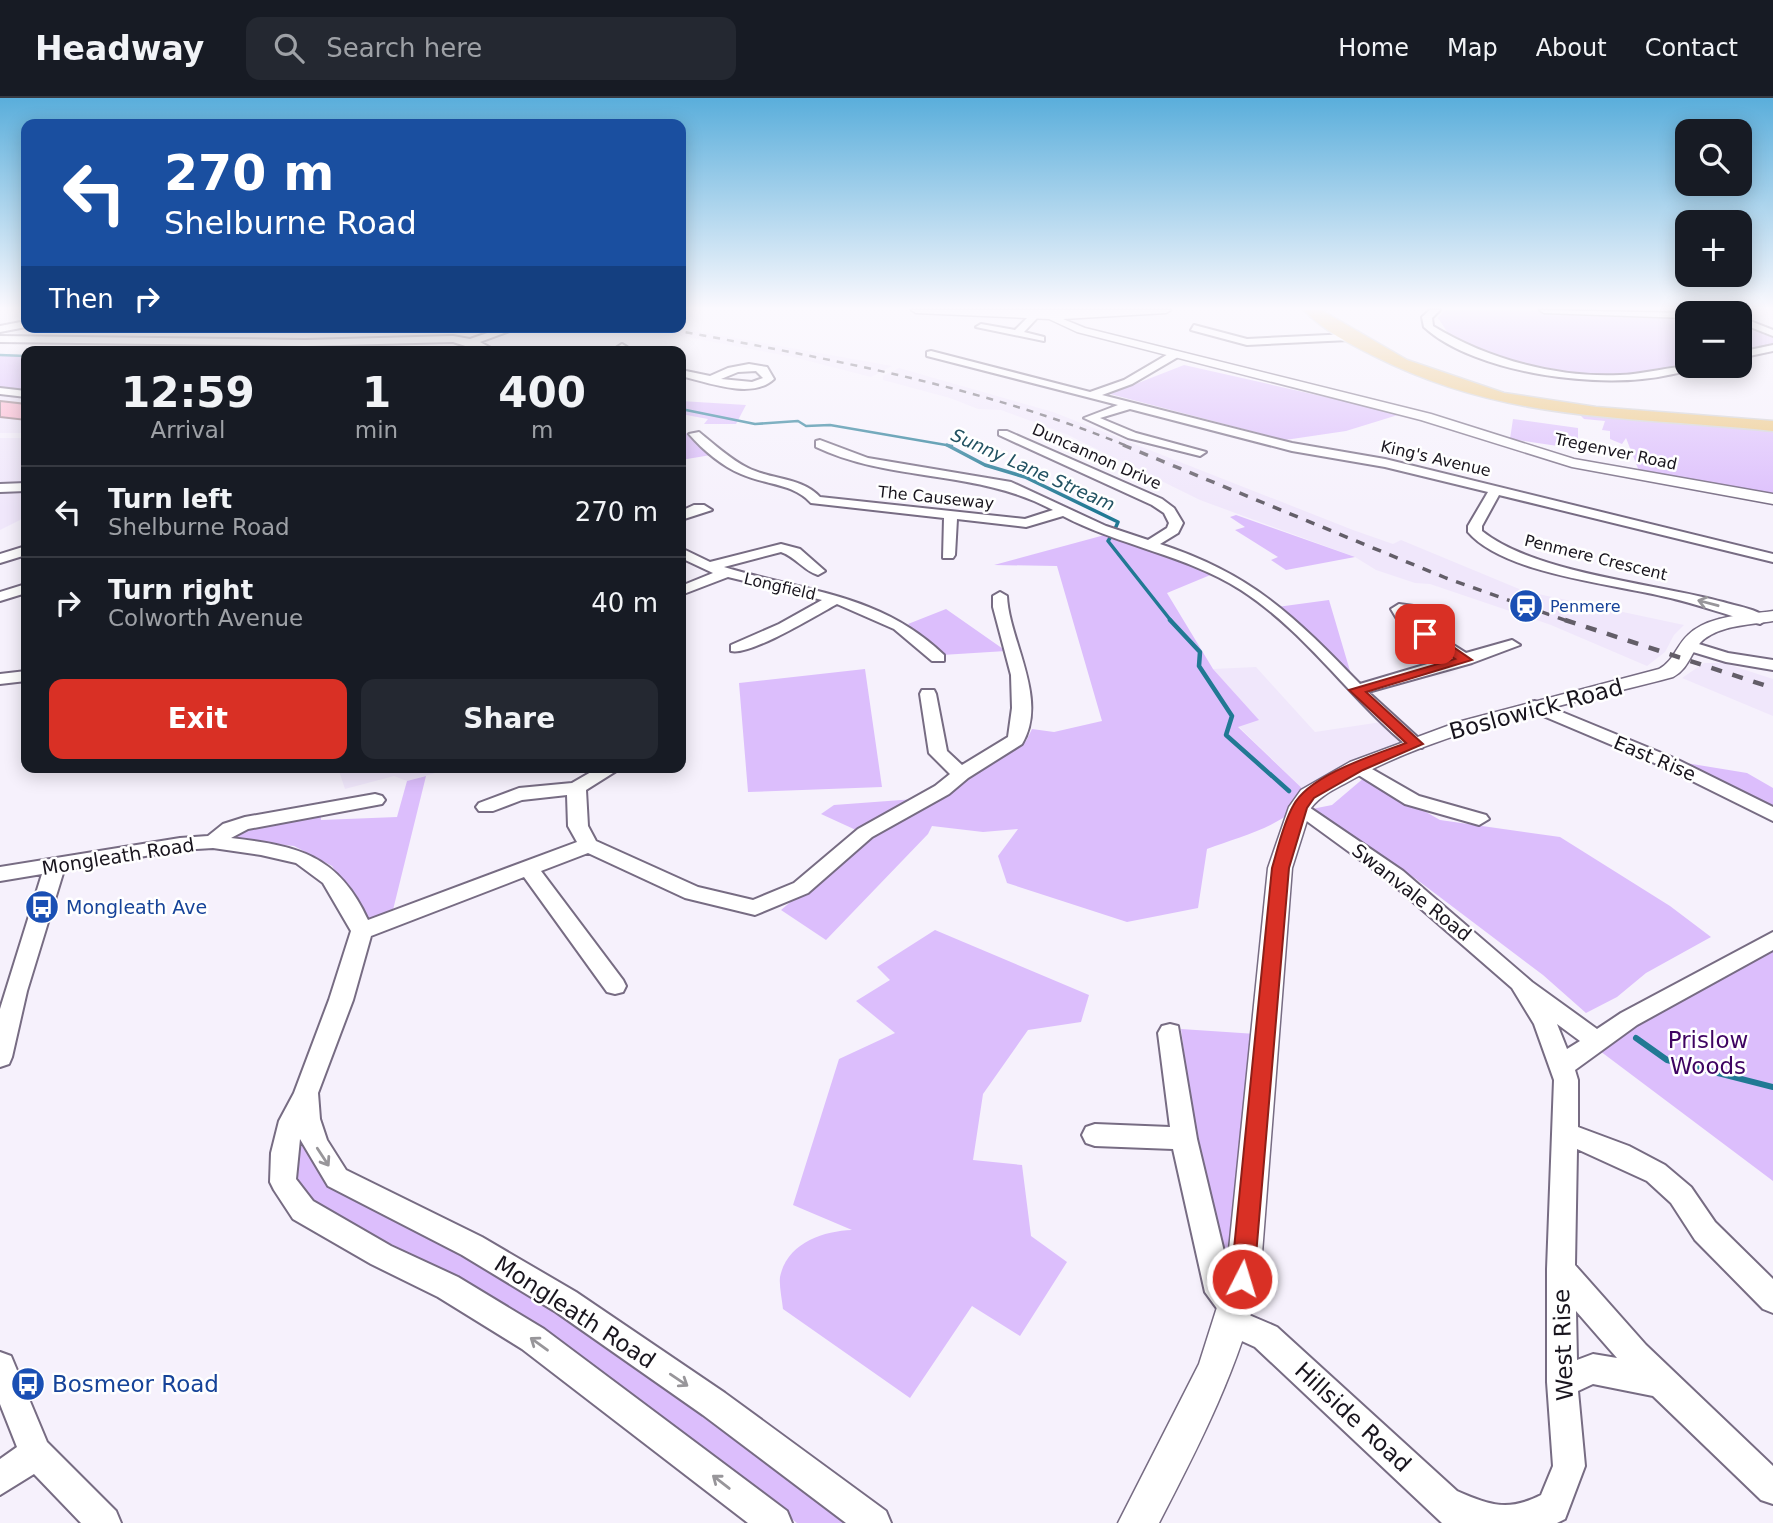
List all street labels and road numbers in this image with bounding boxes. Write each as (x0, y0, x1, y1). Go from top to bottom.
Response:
street label: Duncannon Drive (1029, 419, 1164, 493)
street label: Tregenver Road (1552, 429, 1679, 474)
street label: King's Avenue (1379, 437, 1493, 480)
street label: The Causeway (876, 482, 995, 513)
street label: Penmere Crescent (1523, 531, 1669, 584)
street label: Longfield (742, 569, 818, 604)
street label: Boslowick Road (1446, 673, 1626, 745)
street label: East Rise (1611, 731, 1699, 785)
street label: Mongleath Road (40, 833, 196, 879)
street label: Swanvale Road (1348, 839, 1476, 945)
street label: Mongleath Road (490, 1250, 660, 1374)
street label: West Rise (1548, 1288, 1578, 1402)
street label: Hillside Road (1290, 1357, 1416, 1477)

